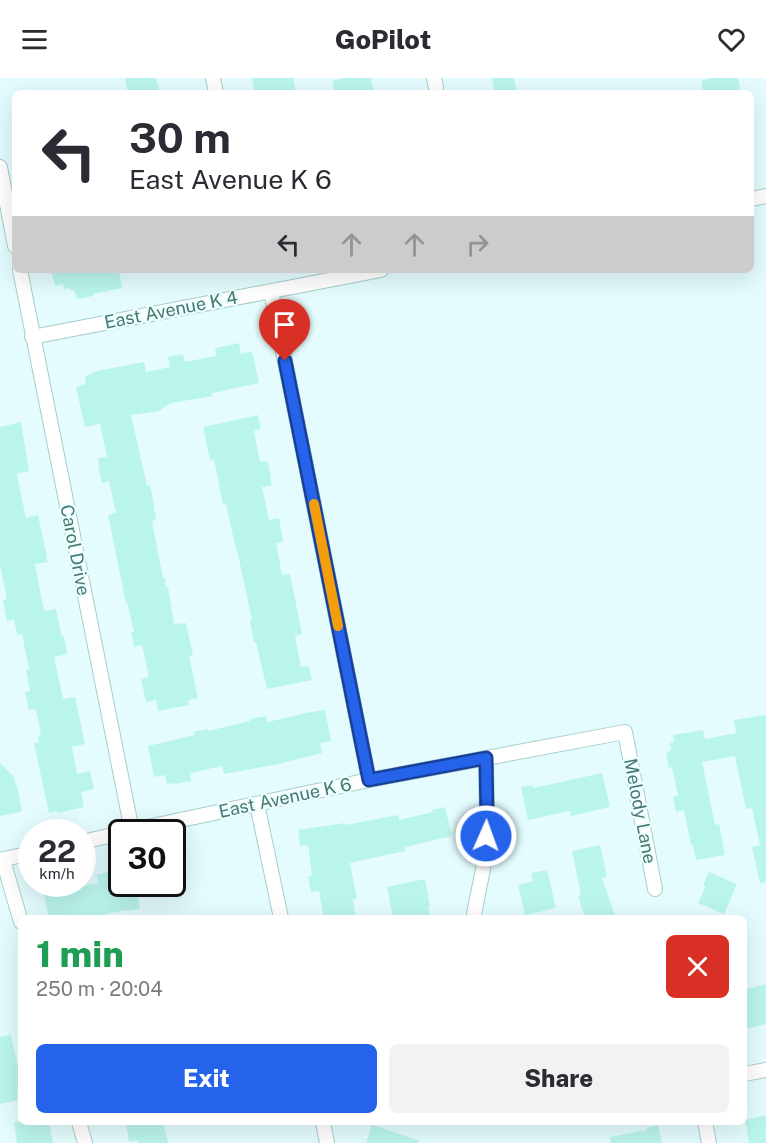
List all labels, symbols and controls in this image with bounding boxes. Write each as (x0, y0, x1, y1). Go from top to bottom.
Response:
icon: menu (18, 23, 51, 56)
text: GoPilot (335, 23, 431, 55)
icon: heart (715, 23, 748, 56)
text: 30 m (129, 113, 231, 162)
icon: left (30, 114, 108, 192)
text: East Avenue K 6 (129, 163, 332, 195)
icon: left (272, 228, 305, 261)
icon: ahead (335, 228, 368, 261)
icon: ahead (398, 228, 431, 261)
icon: right (461, 228, 494, 261)
street label: East Avenue K 4 (103, 286, 239, 333)
pin (259, 299, 310, 361)
icon: arrive (268, 308, 301, 341)
street label: Carol Drive (56, 503, 95, 597)
street label: Melody Lane (620, 757, 661, 865)
street label: East Avenue K 6 (217, 773, 353, 822)
position arrow (454, 804, 518, 868)
speed limit sign: 30 (108, 819, 186, 897)
text: 22 (38, 833, 76, 869)
text: km/h (39, 865, 75, 882)
text: 1 min (36, 933, 124, 975)
button: close (666, 935, 729, 998)
text: 250 m · 20:04 (36, 977, 163, 1001)
button: Exit (36, 1044, 377, 1113)
button: Share (389, 1044, 729, 1113)

